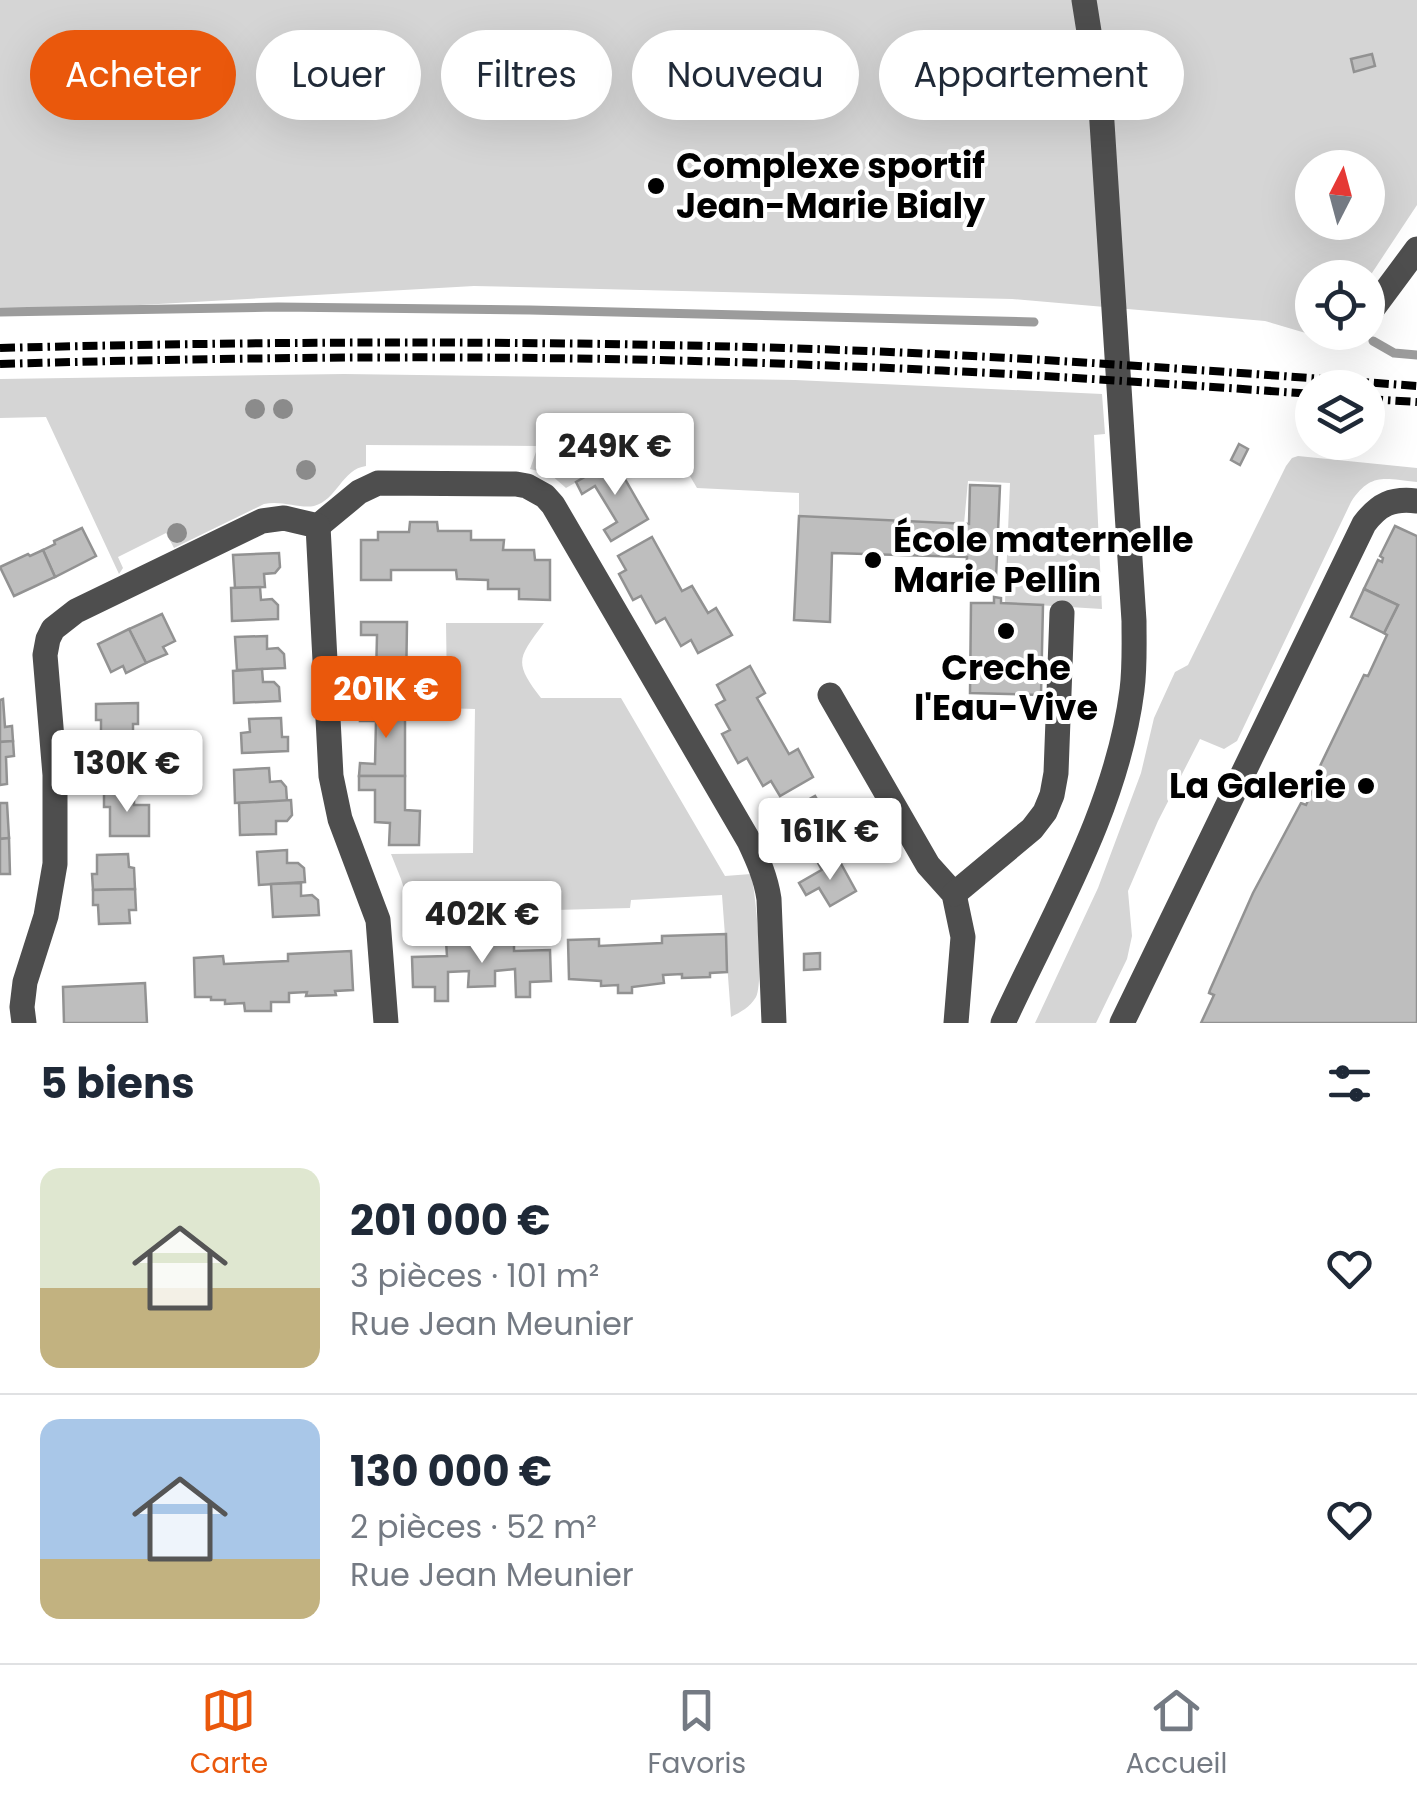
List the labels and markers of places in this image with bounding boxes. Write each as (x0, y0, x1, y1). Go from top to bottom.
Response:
place label: Complexe sportif Jean-Marie Bialy (676, 141, 986, 230)
marker: Complexe sportif Jean-Marie Bialy (645, 175, 667, 197)
pin: 249K € (534, 413, 696, 498)
place label: École maternelle Marie Pellin (893, 515, 1194, 604)
marker: École maternelle Marie Pellin (862, 549, 884, 571)
marker: Creche l'Eau-Vive (995, 620, 1017, 642)
place label: Creche l'Eau-Vive (914, 643, 1098, 732)
pin: 201K € (305, 656, 467, 741)
pin: 130K € (46, 730, 208, 815)
place label: La Galerie (1169, 761, 1346, 810)
marker: La Galerie (1355, 775, 1377, 797)
pin: 161K € (749, 798, 911, 883)
pin: 402K € (401, 881, 563, 966)

